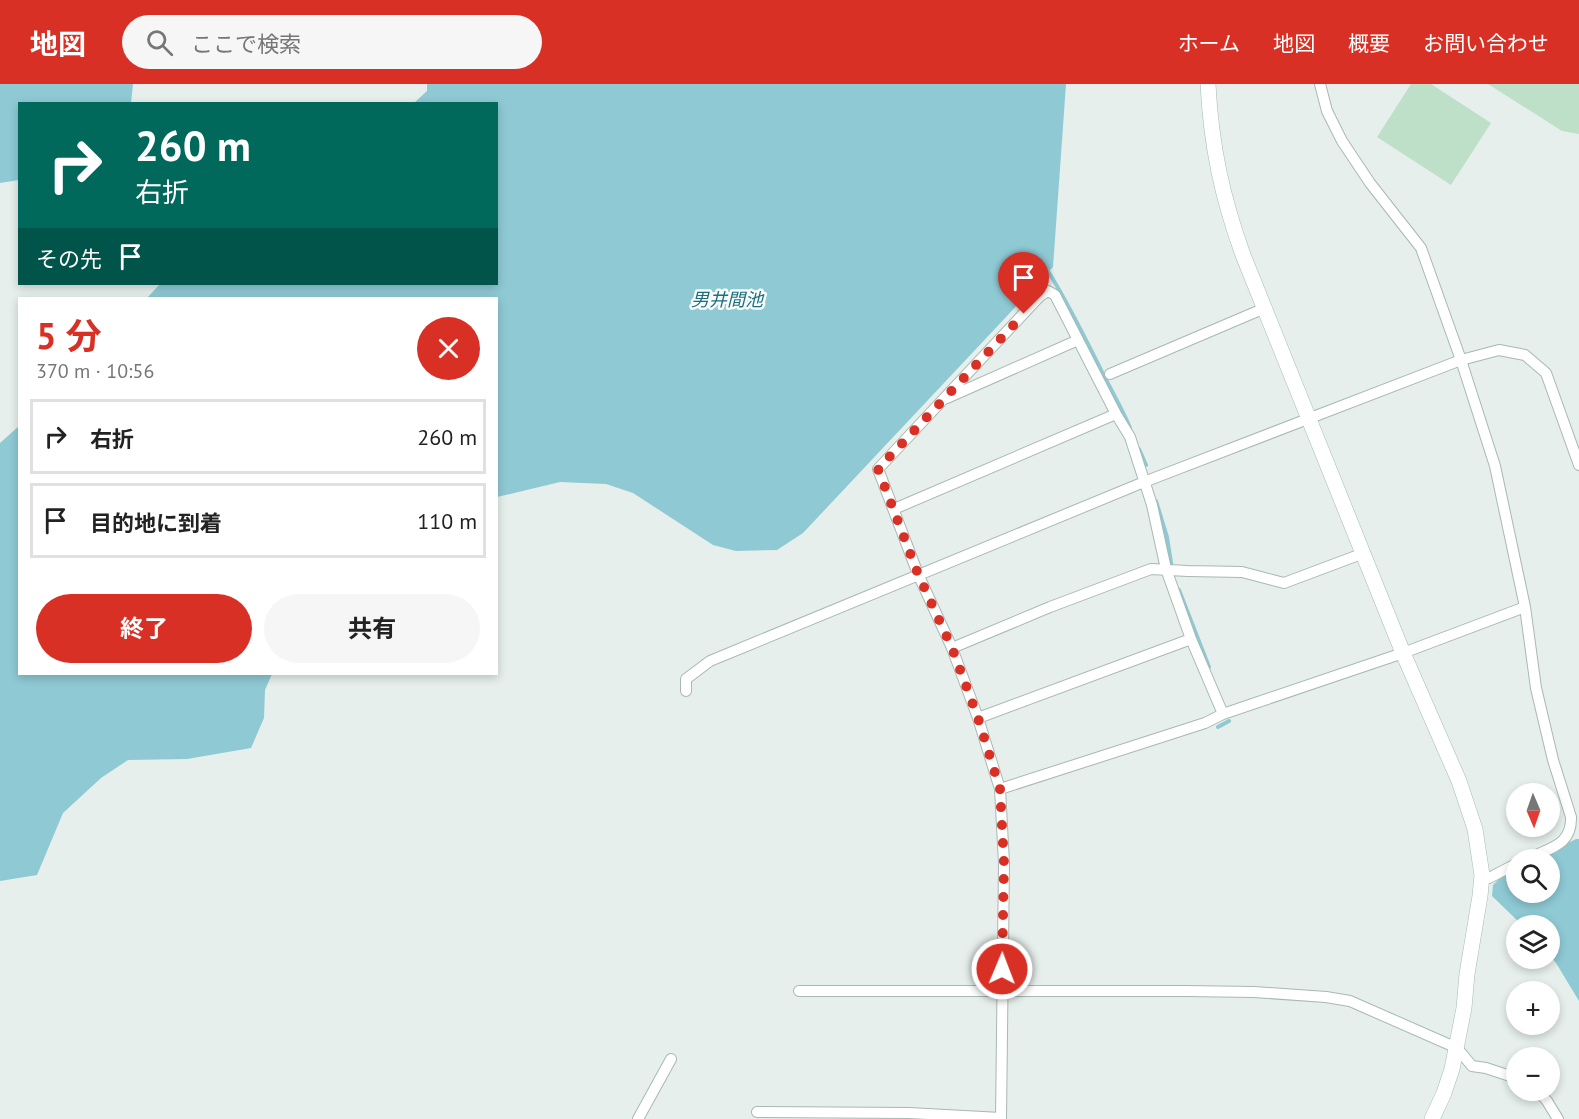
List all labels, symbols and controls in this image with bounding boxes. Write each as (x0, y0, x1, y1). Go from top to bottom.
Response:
search box (122, 15, 542, 69)
text: 地図 (30, 25, 86, 62)
icon: search (143, 26, 176, 59)
text: ここで検索 (191, 30, 301, 58)
text: ホーム (1178, 30, 1240, 57)
text: 地図 (1273, 30, 1315, 57)
text: 概要 (1348, 30, 1390, 57)
text: お問い合わせ (1423, 30, 1549, 57)
text: 260 m (135, 118, 251, 173)
icon: right (36, 126, 114, 204)
text: 右折 (135, 175, 189, 209)
icon: arrive (114, 240, 147, 273)
text: その先 (36, 245, 102, 273)
pin (998, 252, 1049, 314)
icon: arrive (1007, 261, 1040, 294)
water label: 男井間池 (691, 288, 765, 311)
text: 5 分 (36, 312, 102, 359)
button: close (417, 317, 480, 380)
text: 370 m · 10:56 (36, 358, 154, 384)
icon: right (39, 420, 72, 453)
text: 260 m (417, 423, 477, 451)
text: 右折 (90, 425, 134, 453)
icon: arrive (39, 504, 72, 537)
text: 110 m (417, 507, 477, 535)
text: 目的地に到着 (90, 509, 222, 537)
button: 終了 (36, 594, 252, 663)
button: 共有 (264, 594, 480, 663)
north arrow (1506, 783, 1560, 837)
map controls (1506, 783, 1560, 1101)
button: search (1506, 849, 1560, 903)
button: layers (1506, 915, 1560, 969)
position arrow (970, 937, 1034, 1001)
button: + (1506, 981, 1560, 1035)
button: − (1506, 1047, 1560, 1101)

